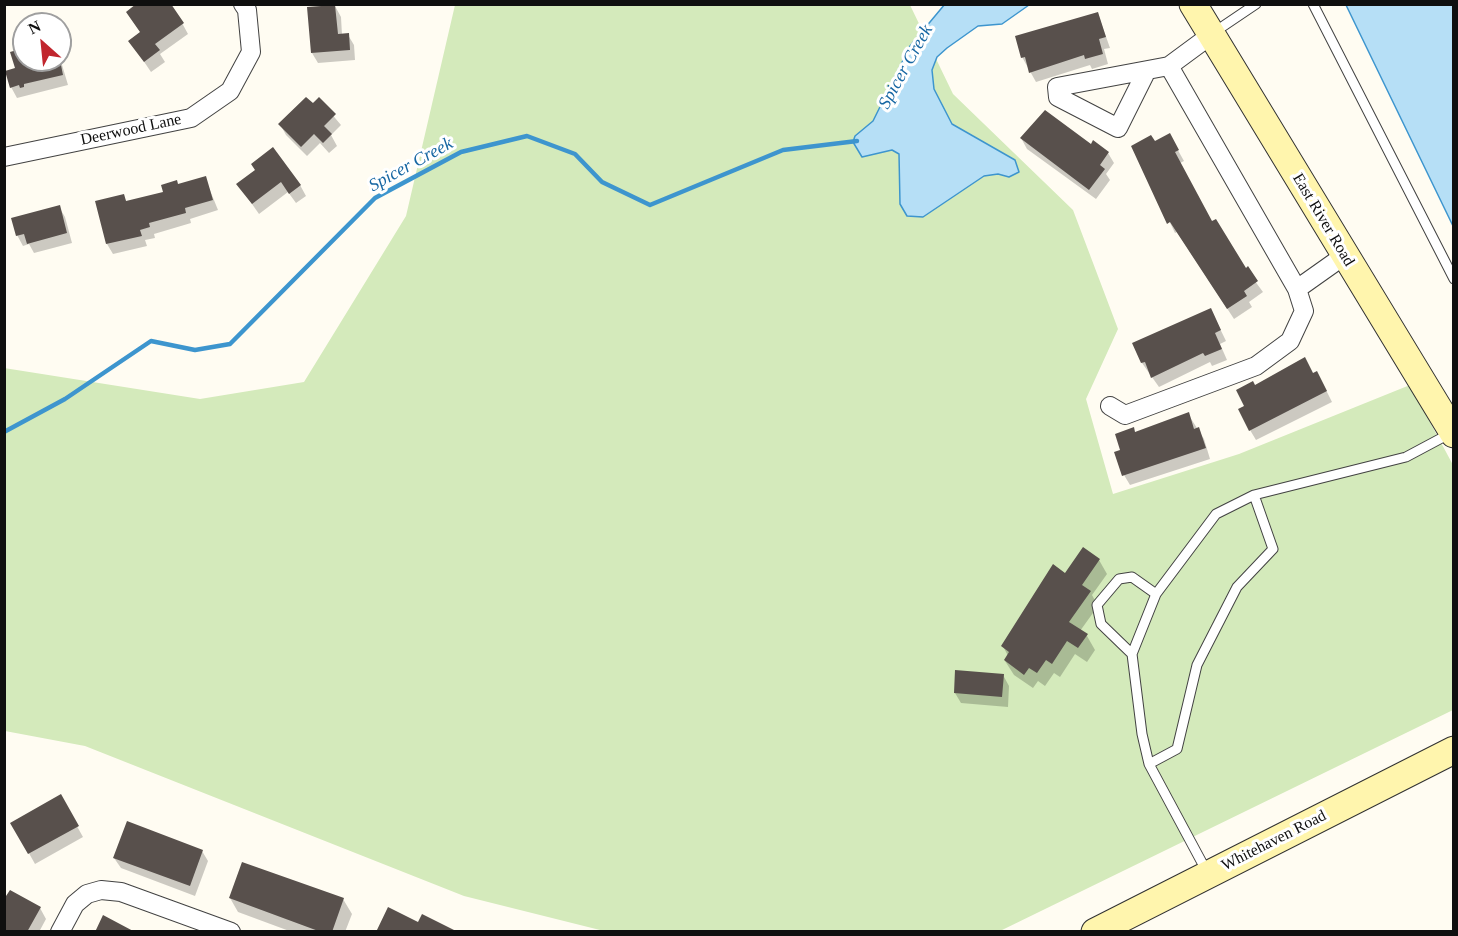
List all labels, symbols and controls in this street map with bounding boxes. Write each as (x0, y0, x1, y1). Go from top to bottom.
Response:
north arrow (12, 12, 72, 72)
text: N (25, 17, 44, 37)
water label: Spicer Creek (874, 21, 938, 113)
street label: Deerwood Lane (79, 110, 183, 150)
water label: Spicer Creek (365, 133, 457, 197)
street label: East River Road (1288, 170, 1358, 270)
street label: Whitehaven Road (1218, 806, 1330, 876)

